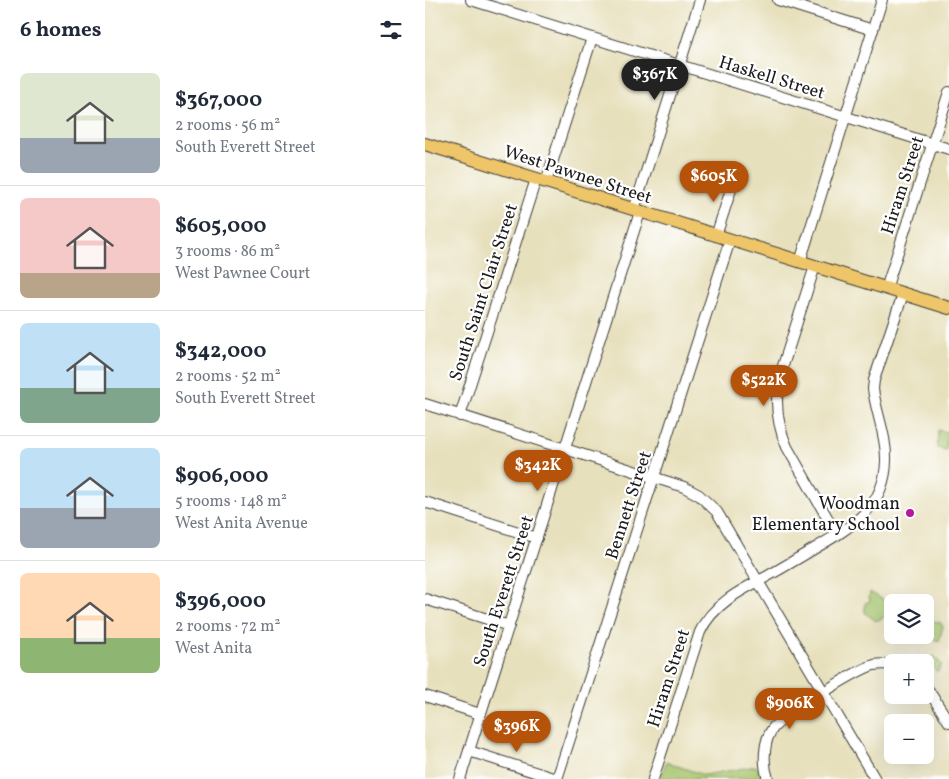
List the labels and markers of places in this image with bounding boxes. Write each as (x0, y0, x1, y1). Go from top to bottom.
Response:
pin: $367K (620, 58, 690, 101)
pin: $605K (679, 160, 749, 203)
pin: $522K (729, 364, 799, 407)
pin: $342K (503, 450, 573, 492)
place label: Woodman Elementary School (752, 492, 900, 538)
marker: Woodman Elementary School (904, 507, 916, 519)
pin: $906K (755, 688, 825, 730)
pin: $396K (482, 710, 552, 753)

